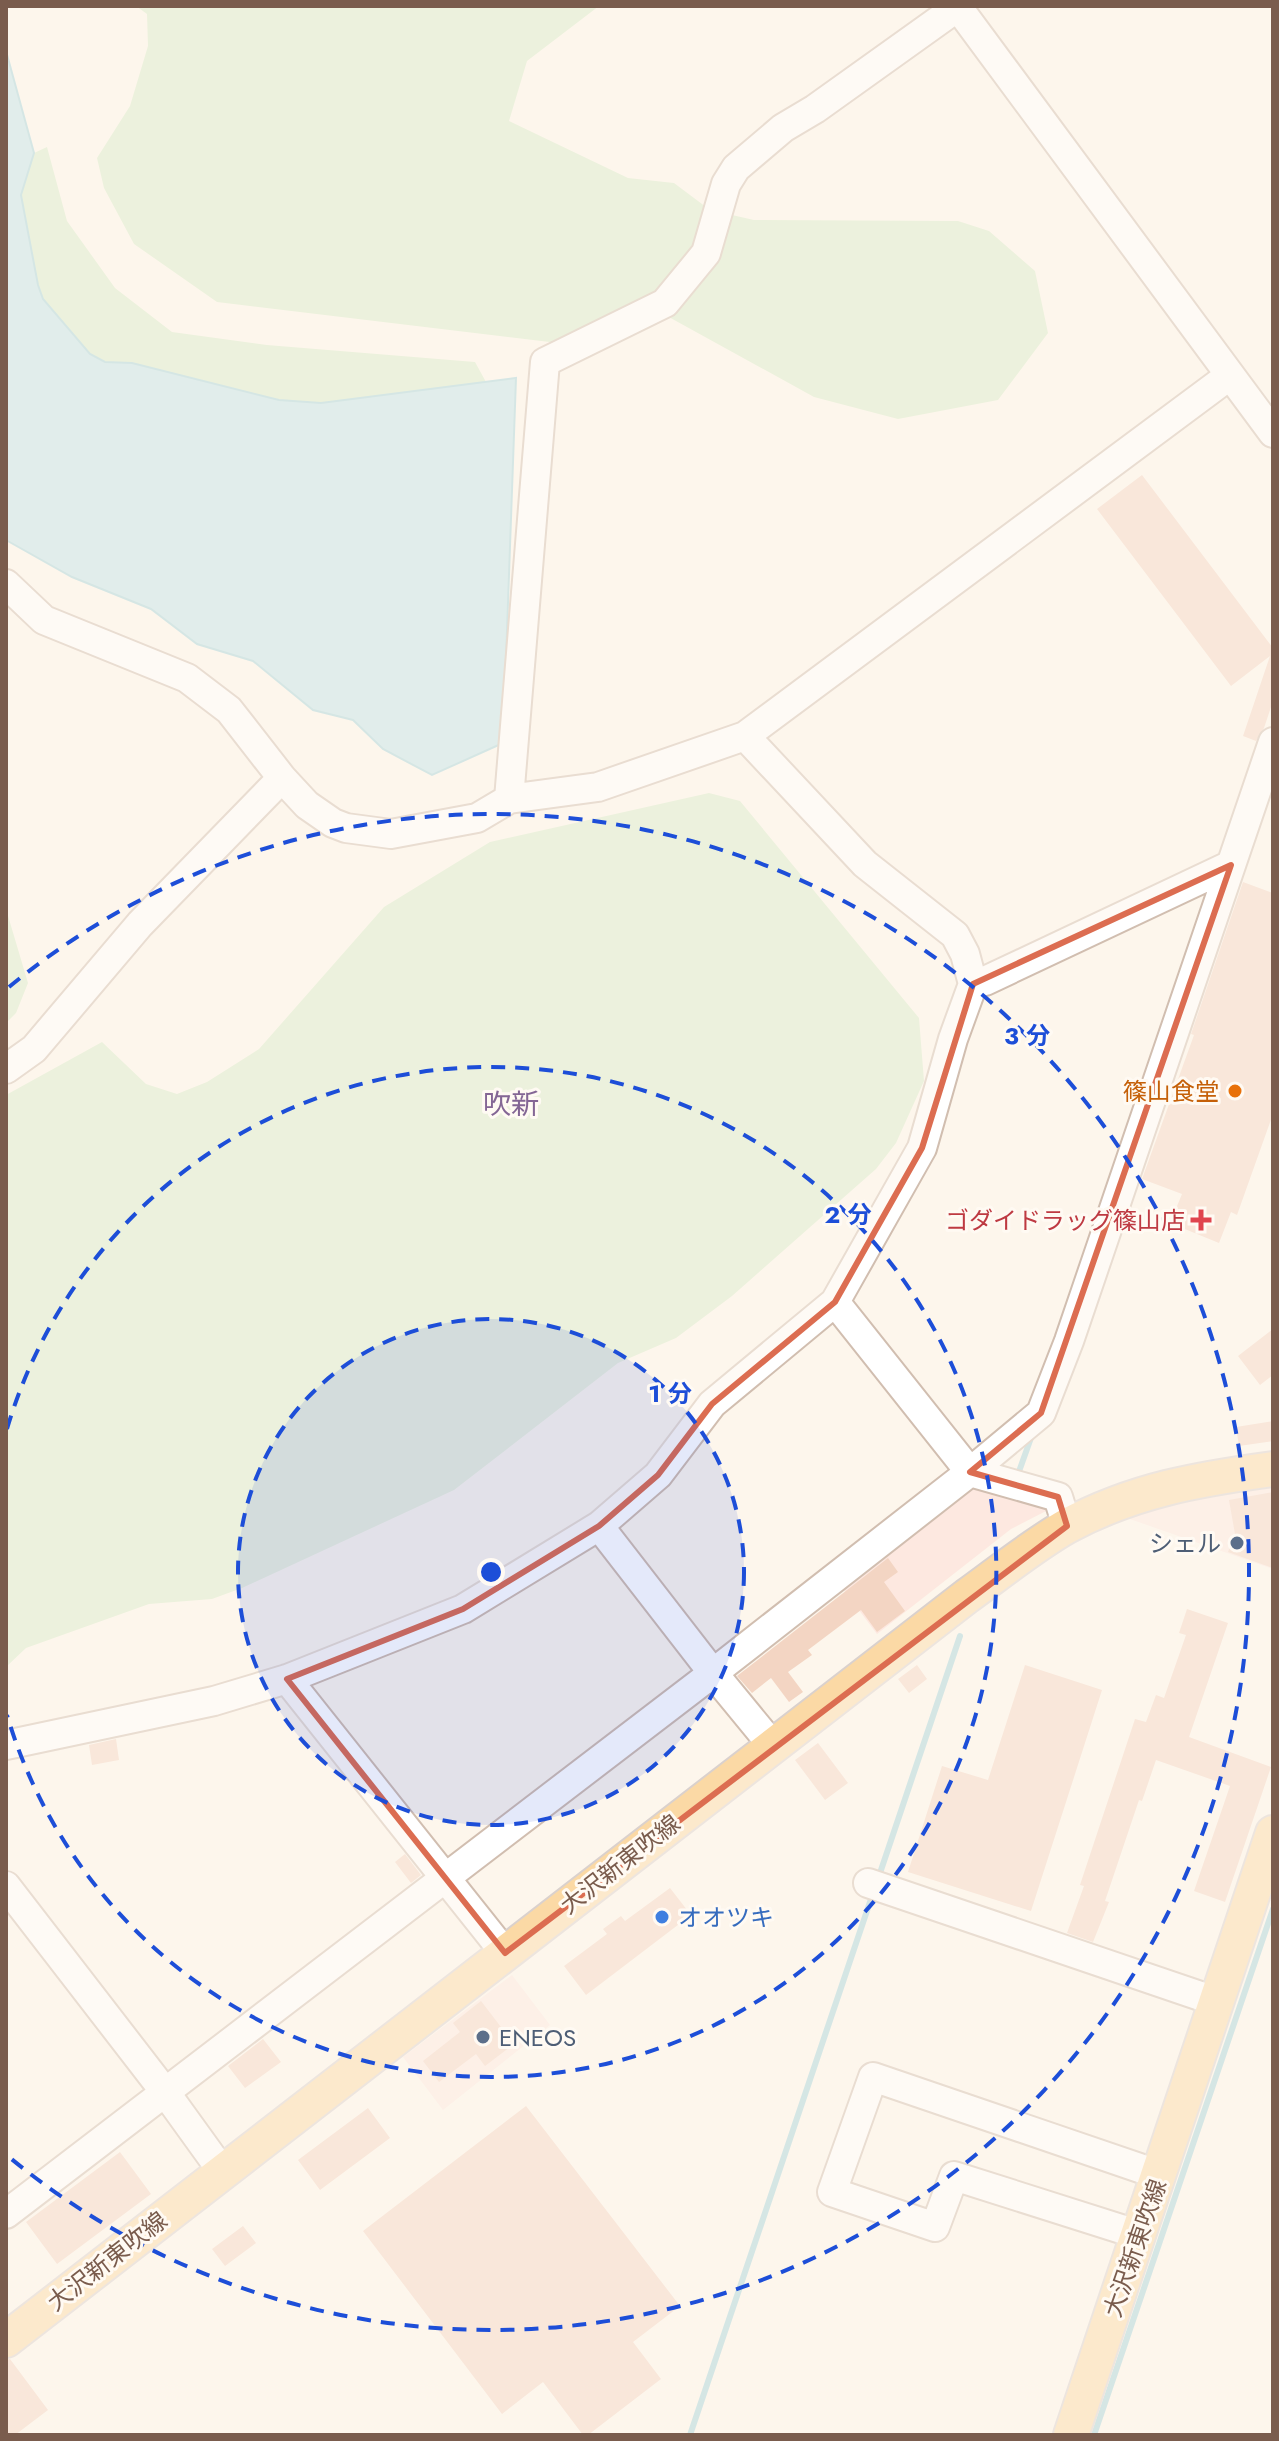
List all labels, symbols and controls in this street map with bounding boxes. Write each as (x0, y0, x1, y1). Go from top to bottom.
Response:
text: 3 分 (1004, 1018, 1050, 1053)
place label: 篠山食堂 (1123, 1074, 1219, 1109)
marker: 篠山食堂 (1226, 1082, 1244, 1100)
district label: 吹新 (483, 1084, 539, 1125)
text: 2 分 (825, 1197, 871, 1232)
place label: ゴダイドラッグ篠山店 (945, 1203, 1185, 1238)
marker: ゴダイドラッグ篠山店 (1192, 1211, 1210, 1229)
text: 1 分 (648, 1376, 692, 1411)
place label: シェル (1149, 1526, 1221, 1561)
marker: シェル (1228, 1534, 1246, 1552)
centre of rings (477, 1558, 505, 1586)
street label: 大沢新東吹線 (552, 1806, 688, 1922)
place label: オオツキ (678, 1900, 774, 1935)
marker: オオツキ (653, 1908, 671, 1926)
place label: ENEOS (499, 2020, 576, 2055)
marker: ENEOS (474, 2028, 492, 2046)
street label: 大沢新東吹線 (1095, 2174, 1175, 2322)
street label: 大沢新東吹線 (39, 2203, 175, 2319)

